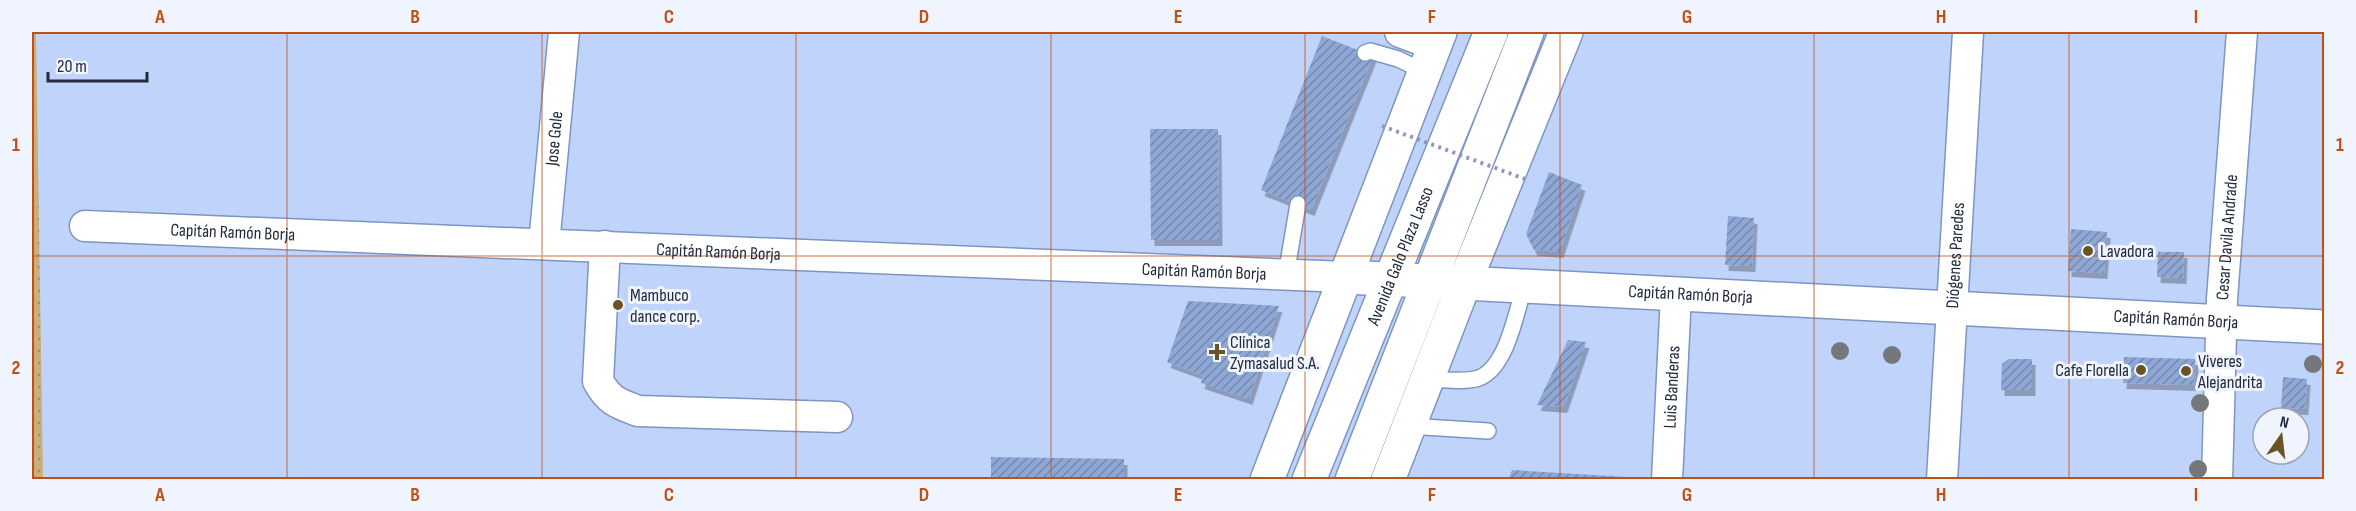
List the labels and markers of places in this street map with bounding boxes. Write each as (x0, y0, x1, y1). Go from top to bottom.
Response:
place label: Lavadora (2100, 241, 2154, 262)
marker: Lavadora (2081, 244, 2095, 258)
place label: Mambuco dance corp. (630, 285, 700, 327)
marker: Mambuco dance corp. (611, 298, 625, 312)
place label: Clínica Zymasalud S.A. (1230, 332, 1320, 374)
marker: Clínica Zymasalud S.A. (1208, 343, 1226, 361)
place label: Viveres Alejandrita (2197, 351, 2263, 393)
place label: Cafe Florella (2055, 360, 2129, 381)
marker: Cafe Florella (2134, 363, 2148, 377)
marker: Viveres Alejandrita (2179, 364, 2193, 378)

